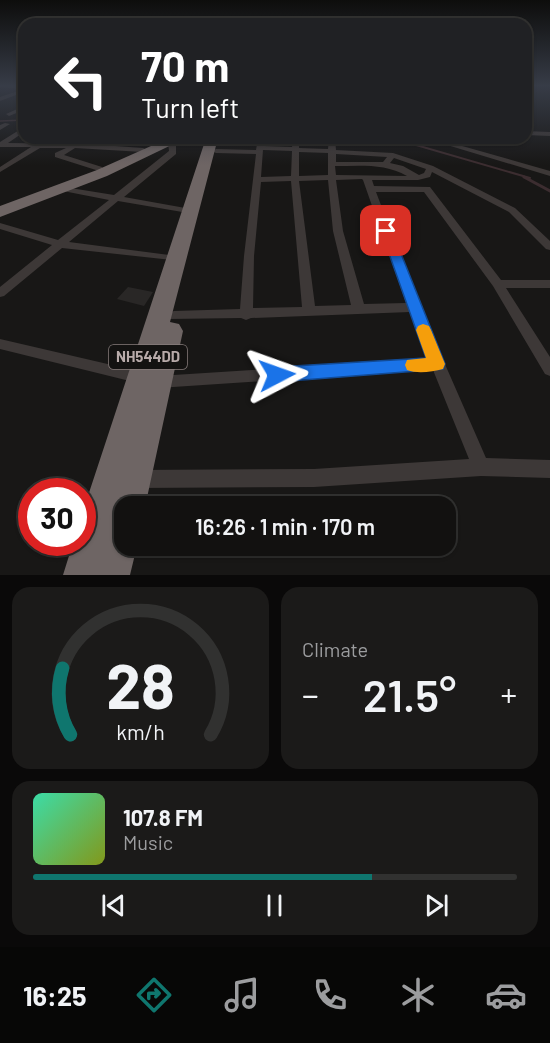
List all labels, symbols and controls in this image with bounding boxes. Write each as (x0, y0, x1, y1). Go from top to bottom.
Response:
text: 70 m (141, 40, 229, 90)
icon: left (42, 42, 120, 120)
text: Turn left (141, 91, 239, 123)
pin (360, 205, 411, 256)
icon: arrive (369, 214, 402, 247)
position arrow (245, 343, 309, 407)
road number: NH544DD (109, 345, 187, 369)
speed limit sign: 30 (18, 478, 96, 556)
text: 16:26 · 1 min · 170 m (195, 513, 375, 539)
text: Climate (302, 637, 368, 661)
text: 28 (106, 647, 175, 721)
text: 21.5° (363, 667, 456, 721)
text: − (302, 674, 319, 714)
text: + (500, 674, 517, 714)
text: km/h (116, 719, 165, 744)
text: 107.8 FM (123, 804, 203, 830)
text: Music (123, 830, 173, 854)
icon: previous (97, 889, 130, 922)
icon: pause (258, 889, 291, 922)
icon: next (420, 889, 453, 922)
icon: directions (133, 974, 175, 1016)
icon: music (221, 974, 263, 1016)
icon: phone (309, 974, 351, 1016)
icon: climate (397, 974, 439, 1016)
icon: car (485, 974, 527, 1016)
text: 16:25 (23, 979, 87, 1011)

